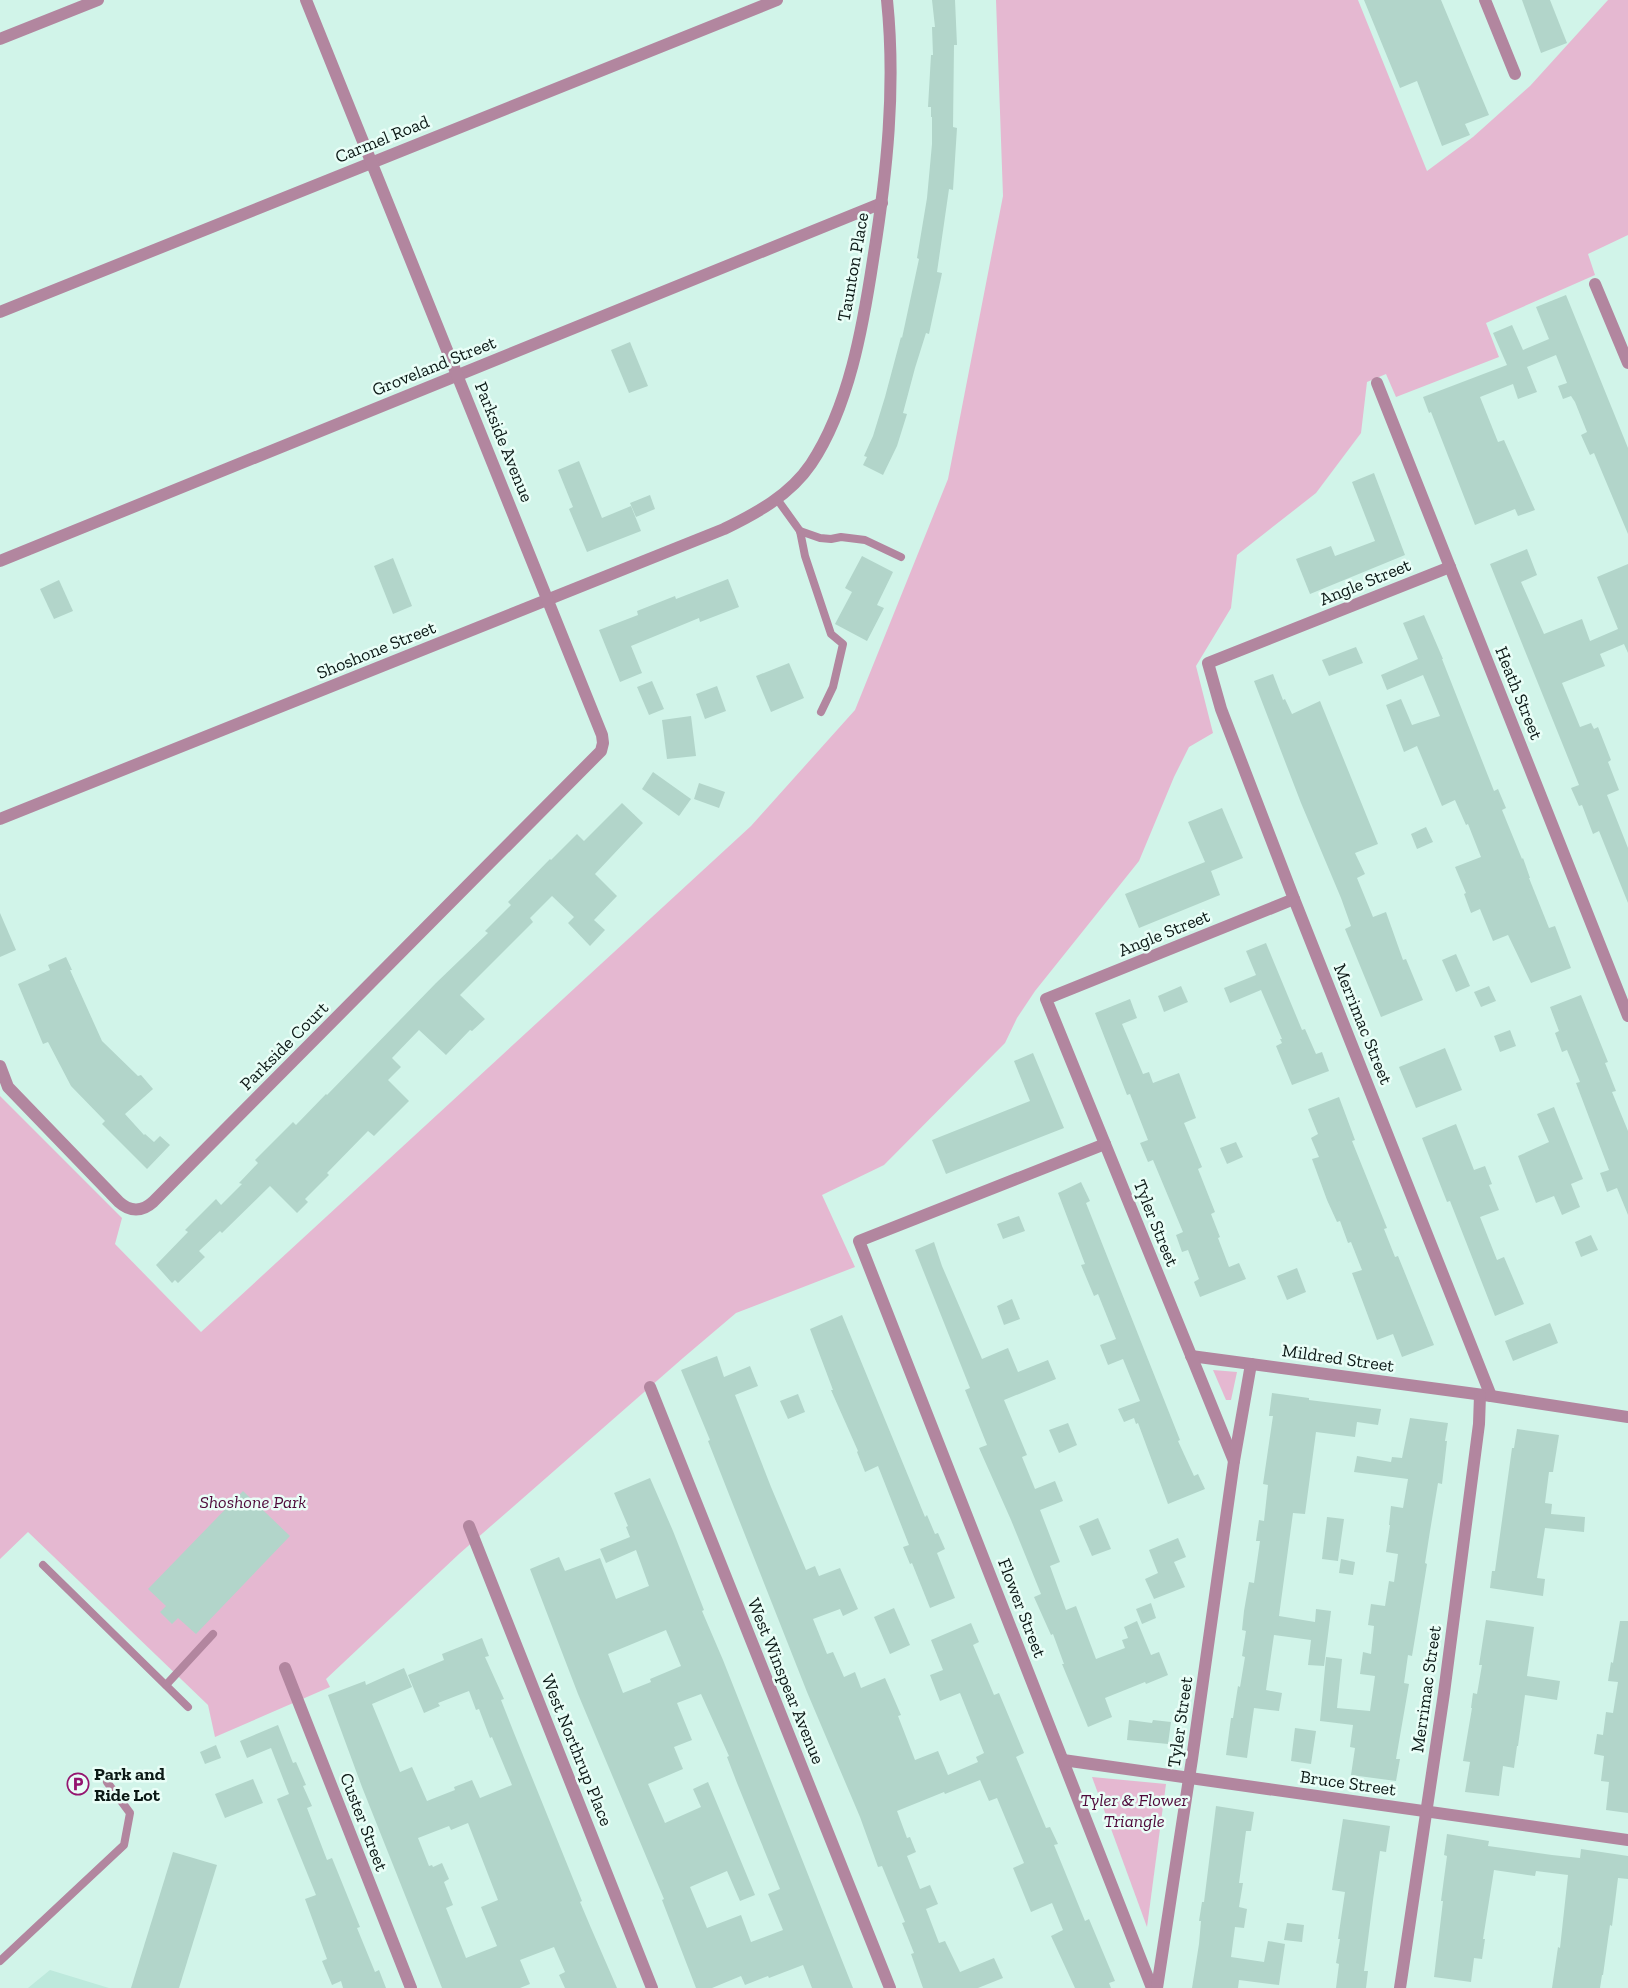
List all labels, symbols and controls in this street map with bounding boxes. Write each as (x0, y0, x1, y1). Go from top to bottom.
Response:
street label: Carmel Road (332, 110, 432, 168)
street label: Taunton Place (833, 211, 873, 323)
street label: Groveland Street (369, 331, 499, 401)
street label: Parkside Avenue (470, 379, 538, 505)
street label: Angle Street (1316, 554, 1414, 610)
street label: Shoshone Street (313, 616, 439, 684)
street label: Heath Street (1490, 643, 1548, 743)
street label: Angle Street (1115, 905, 1213, 961)
street label: Merrimac Street (1329, 960, 1397, 1088)
street label: Parkside Court (235, 997, 333, 1095)
street label: Tyler Street (1129, 1176, 1184, 1270)
street label: Mildred Street (1281, 1339, 1396, 1377)
park label: Shoshone Park (200, 1491, 306, 1513)
street label: Flower Street (993, 1555, 1051, 1661)
street label: West Winspear Avenue (743, 1595, 829, 1767)
street label: Merrimac Street (1406, 1624, 1446, 1754)
street label: West Northrup Place (537, 1671, 617, 1829)
street label: Tyler Street (1163, 1675, 1197, 1769)
place label: Park and Ride Lot (94, 1763, 166, 1806)
street label: Bruce Street (1299, 1765, 1398, 1801)
street label: Custer Street (335, 1770, 393, 1875)
parking icon: Park and Ride Lot (66, 1772, 90, 1796)
park label: Tyler & Flower Triangle (1080, 1789, 1189, 1832)

